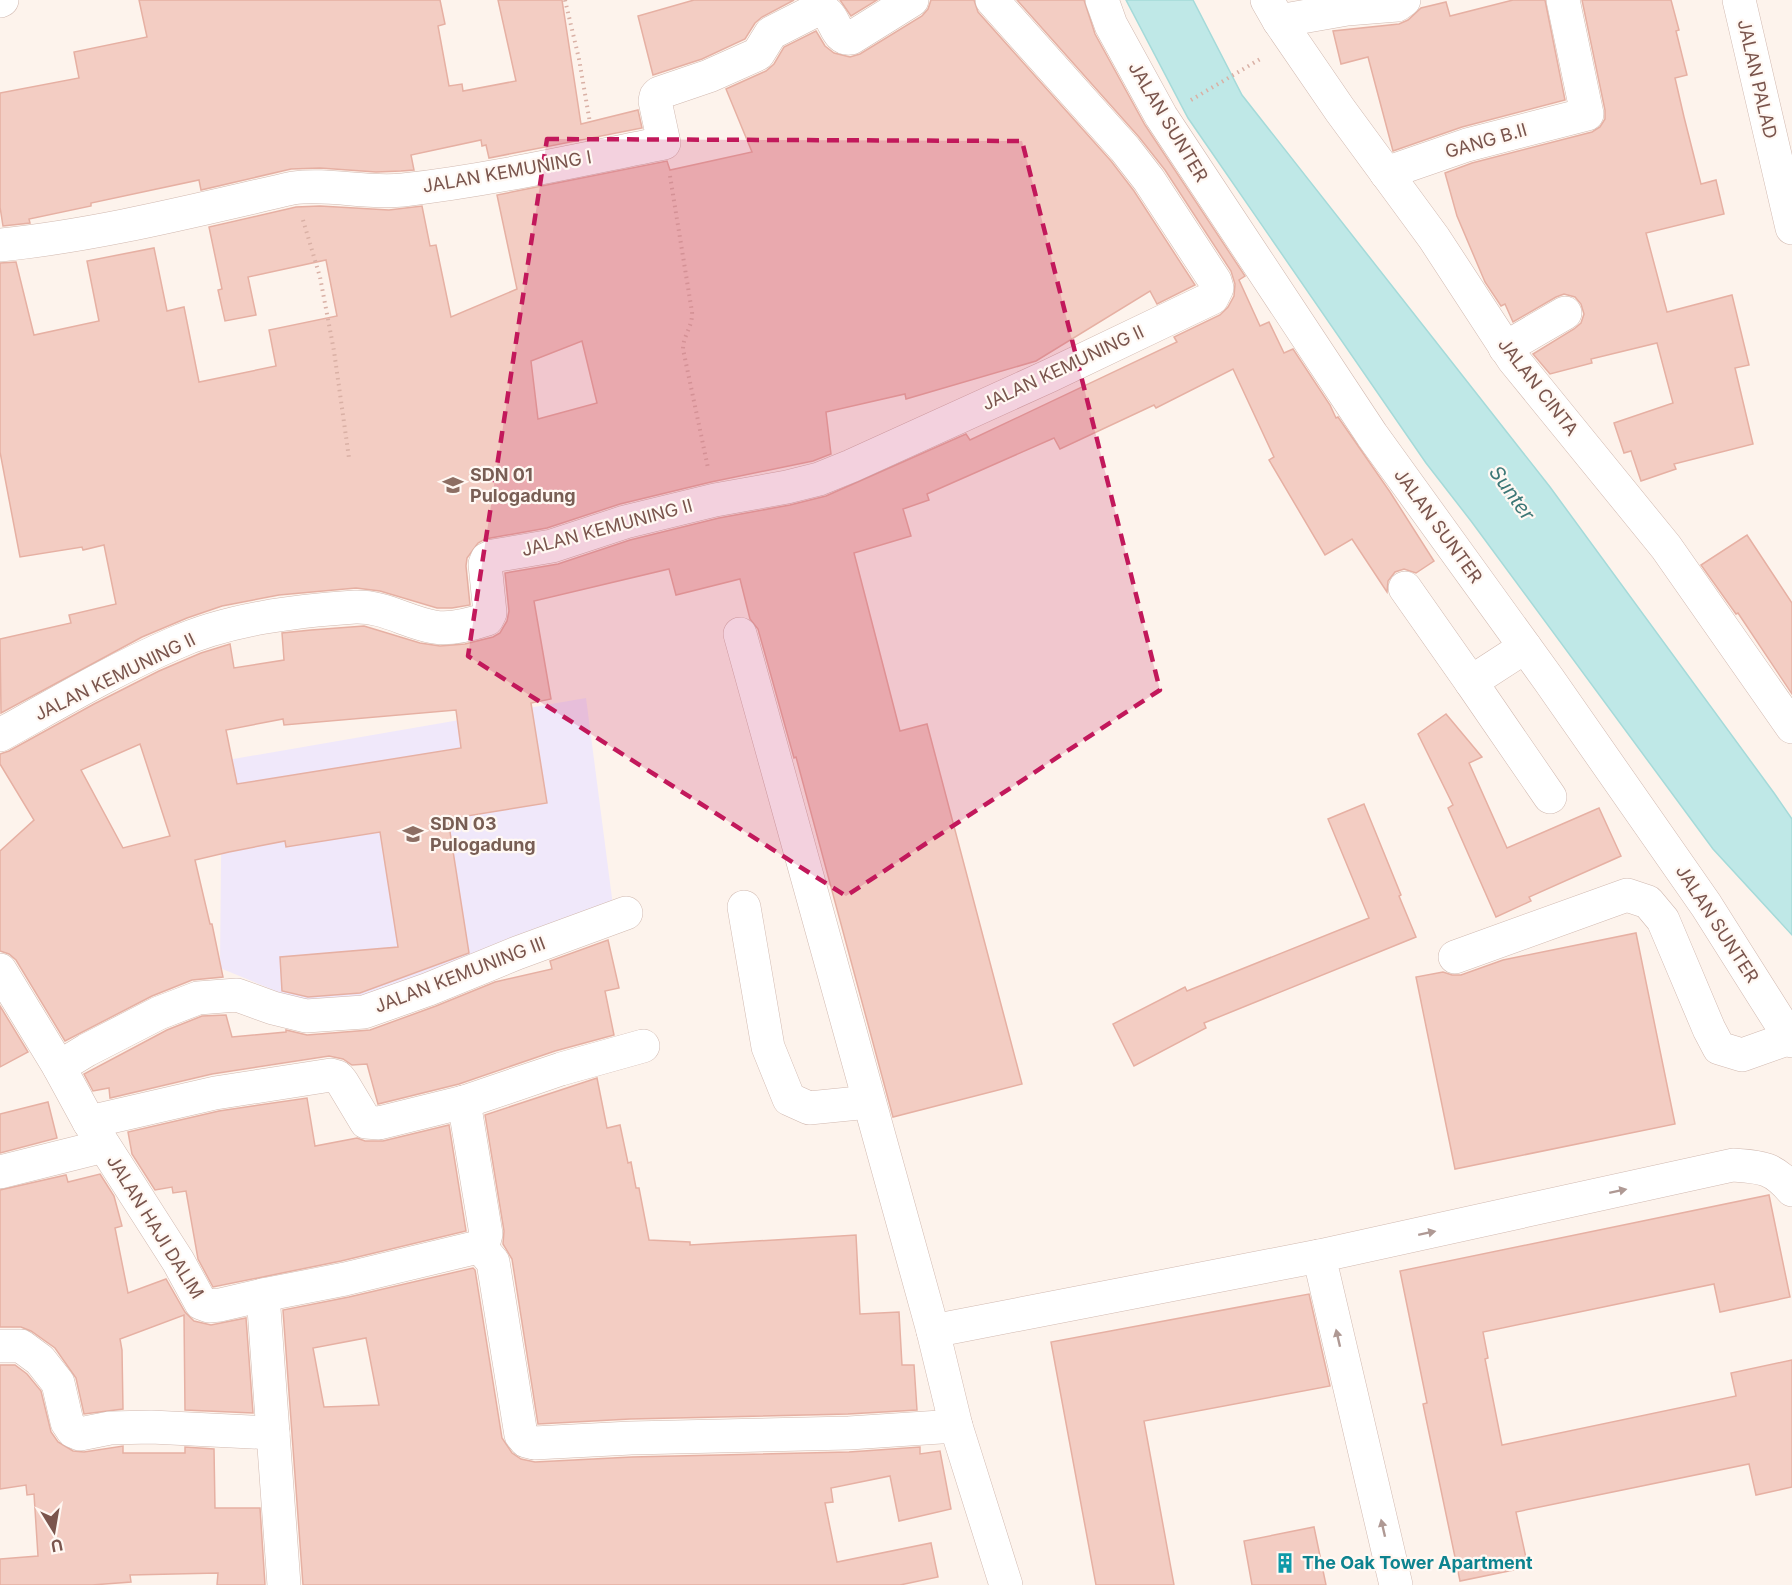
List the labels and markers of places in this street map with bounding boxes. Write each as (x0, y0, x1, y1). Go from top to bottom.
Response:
place label: SDN 01 Pulogadung (470, 464, 576, 506)
school or university icon: SDN 01 Pulogadung (441, 473, 465, 497)
place label: SDN 03 Pulogadung (430, 813, 536, 855)
school or university icon: SDN 03 Pulogadung (401, 822, 425, 846)
building icon: The Oak Tower Apartment (1273, 1551, 1297, 1575)
place label: The Oak Tower Apartment (1302, 1552, 1533, 1573)

